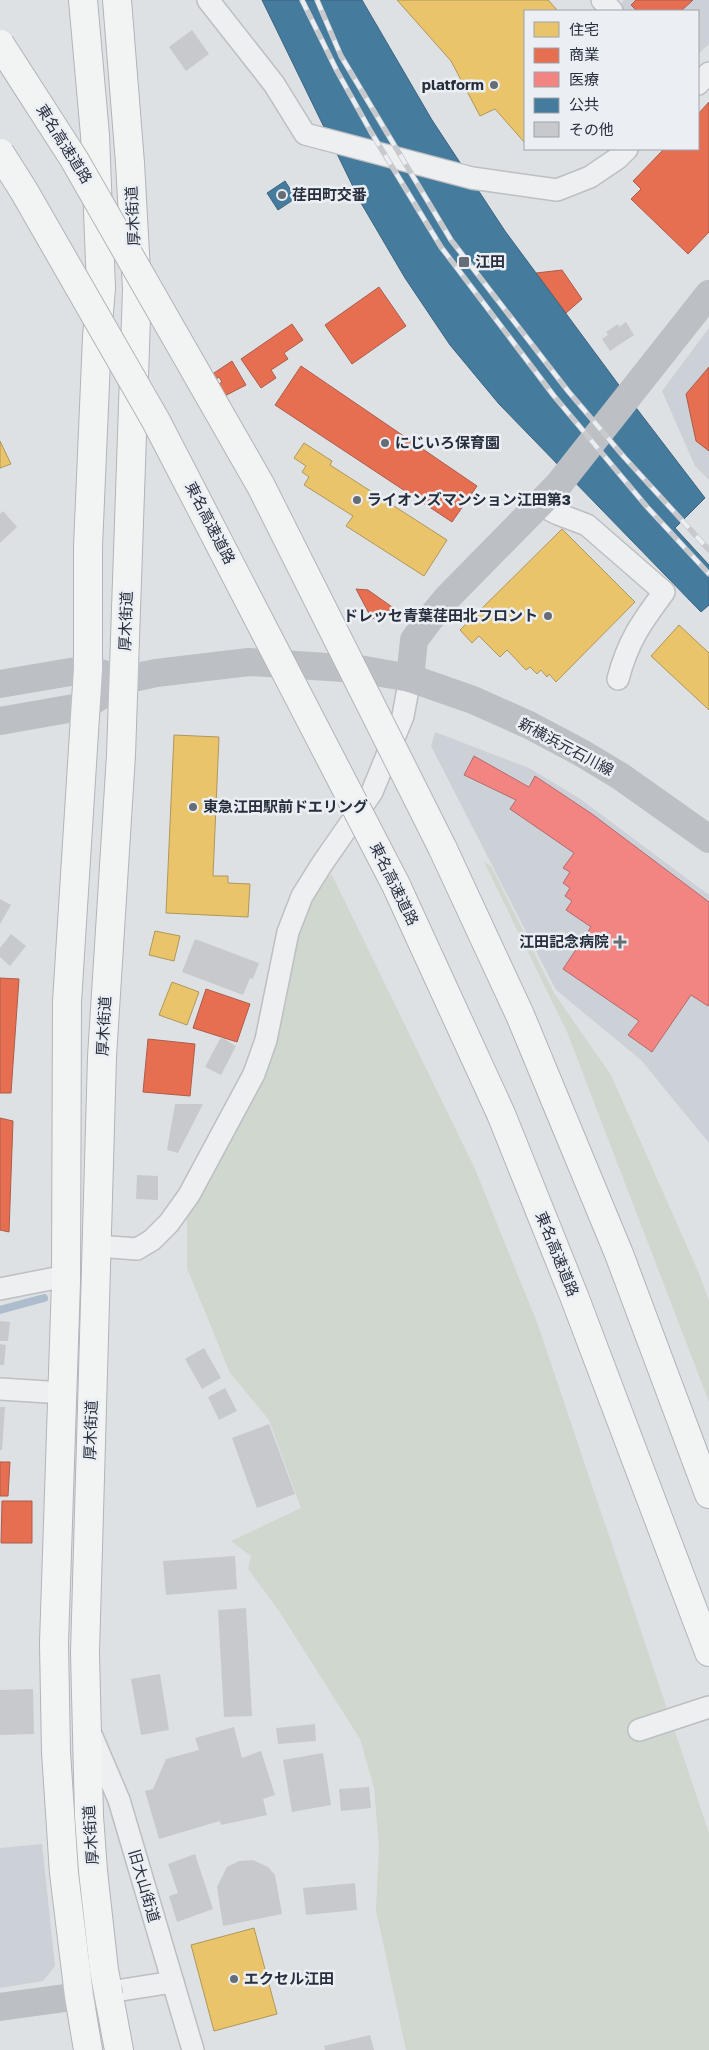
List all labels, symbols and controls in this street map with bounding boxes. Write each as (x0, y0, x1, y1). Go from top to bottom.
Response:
legend (524, 10, 699, 150)
text: 住宅 (569, 20, 599, 38)
text: 商業 (569, 45, 599, 63)
text: 医療 (569, 70, 599, 88)
place label: platform (422, 75, 484, 93)
marker: platform (488, 79, 500, 91)
text: 公共 (569, 95, 599, 113)
street label: 東名高速道路 (33, 101, 96, 186)
text: その他 (569, 120, 614, 138)
place label: 荏田町交番 (292, 185, 367, 203)
street label: 厚木街道 (121, 186, 143, 246)
marker: 荏田町交番 (276, 189, 288, 201)
place label: 江田 (475, 252, 505, 270)
marker: 江田 (457, 255, 471, 269)
place label: にじいろ保育園 (395, 433, 500, 451)
marker: にじいろ保育園 (379, 437, 391, 449)
street label: 東名高速道路 (182, 478, 239, 567)
place label: ライオンズマンション江田第3 (367, 490, 571, 508)
marker: ライオンズマンション江田第3 (351, 494, 363, 506)
street label: 厚木街道 (115, 591, 135, 651)
place label: ドレッセ青葉荏田北フロント (343, 606, 538, 624)
marker: ドレッセ青葉荏田北フロント (542, 610, 554, 622)
street label: 新横浜元石川線 (516, 714, 617, 779)
place label: 東急江田駅前ドエリング (203, 797, 368, 815)
marker: 東急江田駅前ドエリング (187, 801, 199, 813)
street label: 東名高速道路 (367, 839, 423, 928)
place label: 江田記念病院 (519, 932, 609, 950)
marker: 江田記念病院 (613, 935, 627, 949)
street label: 厚木街道 (92, 996, 114, 1056)
street label: 東名高速道路 (533, 1209, 583, 1299)
street label: 厚木街道 (80, 1400, 100, 1460)
street label: 厚木街道 (79, 1805, 101, 1866)
street label: 旧大山街道 (126, 1847, 164, 1924)
place label: エクセル江田 (244, 1969, 334, 1987)
marker: エクセル江田 (228, 1973, 240, 1985)

